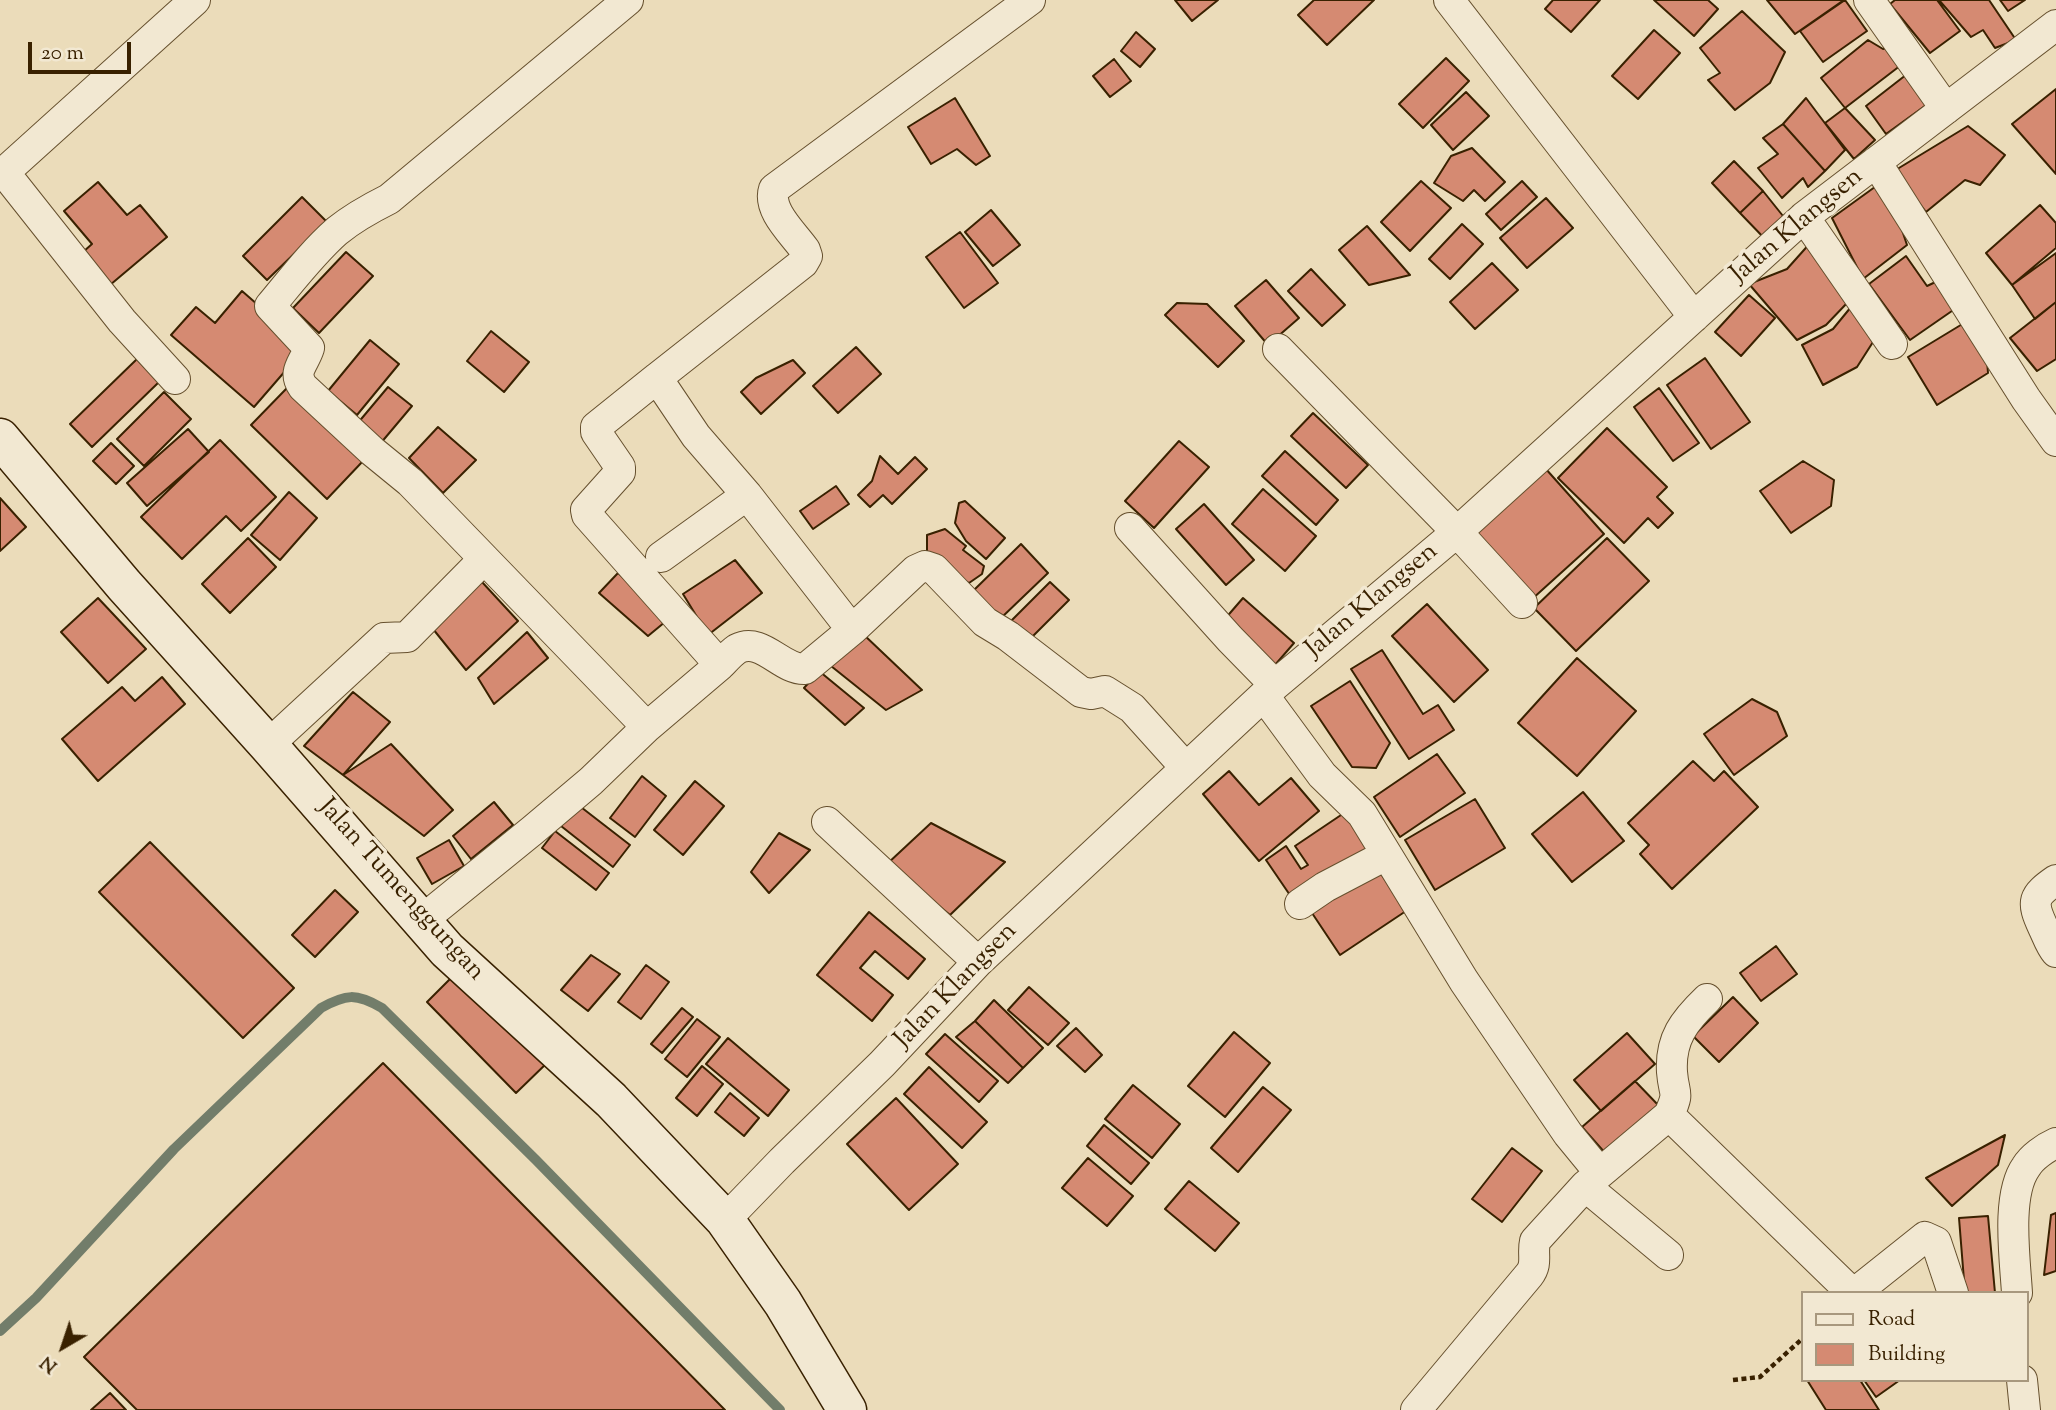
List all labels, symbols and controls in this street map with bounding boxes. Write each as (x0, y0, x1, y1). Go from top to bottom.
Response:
scale bar (32, 28, 135, 72)
text: 20 m (41, 39, 84, 69)
street label: Jalan Klangsen (1725, 163, 1871, 291)
street label: Jalan Klangsen (1300, 538, 1446, 666)
street label: Jalan Tumenggungan (310, 793, 490, 989)
street label: Jalan Klangsen (889, 917, 1025, 1057)
legend (1800, 1291, 2028, 1382)
text: Road (1868, 1305, 1915, 1335)
north arrow (28, 1312, 98, 1382)
text: Building (1868, 1340, 1945, 1370)
text: N (35, 1348, 64, 1379)

